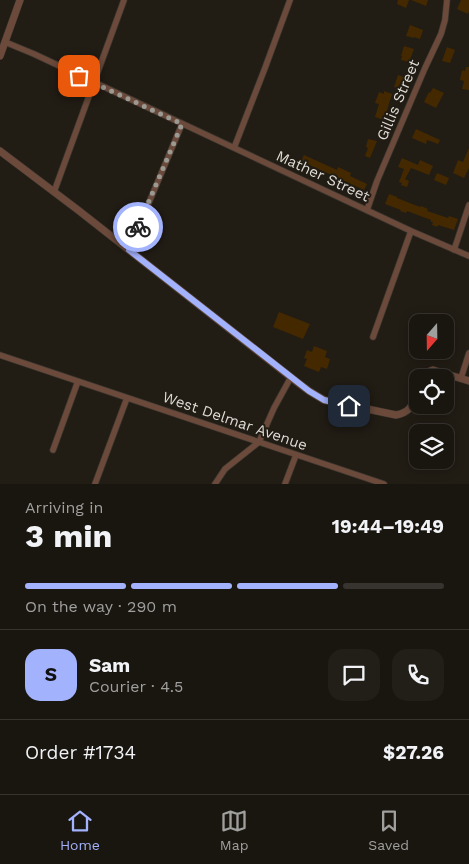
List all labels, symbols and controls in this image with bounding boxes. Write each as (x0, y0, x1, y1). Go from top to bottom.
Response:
pin (58, 55, 100, 97)
street label: Gillis Street (373, 56, 423, 143)
icon: bag (65, 62, 93, 90)
street label: Mather Street (273, 146, 373, 206)
courier (113, 202, 163, 252)
icon: bike (124, 213, 152, 241)
north arrow (409, 314, 454, 359)
map controls (409, 314, 454, 469)
button: locate (409, 369, 454, 414)
pin (328, 385, 370, 427)
street label: West Delmar Avenue (160, 388, 310, 454)
icon: home (335, 392, 363, 420)
button: layers (409, 424, 454, 469)
text: Arriving in (25, 498, 103, 517)
text: 19:44–19:49 (332, 515, 444, 538)
text: 3 min (25, 517, 112, 555)
text: On the way · 290 m (25, 597, 177, 616)
button: chat (328, 649, 380, 701)
button: phone (392, 649, 444, 701)
text: Sam (89, 654, 130, 677)
text: S (45, 663, 57, 686)
text: Courier · 4.5 (89, 677, 183, 696)
text: Order #1734 (25, 741, 136, 764)
text: $27.26 (383, 741, 444, 764)
tab: Home (60, 807, 100, 853)
tab: Map (220, 807, 248, 853)
tab: Saved (368, 807, 409, 853)

